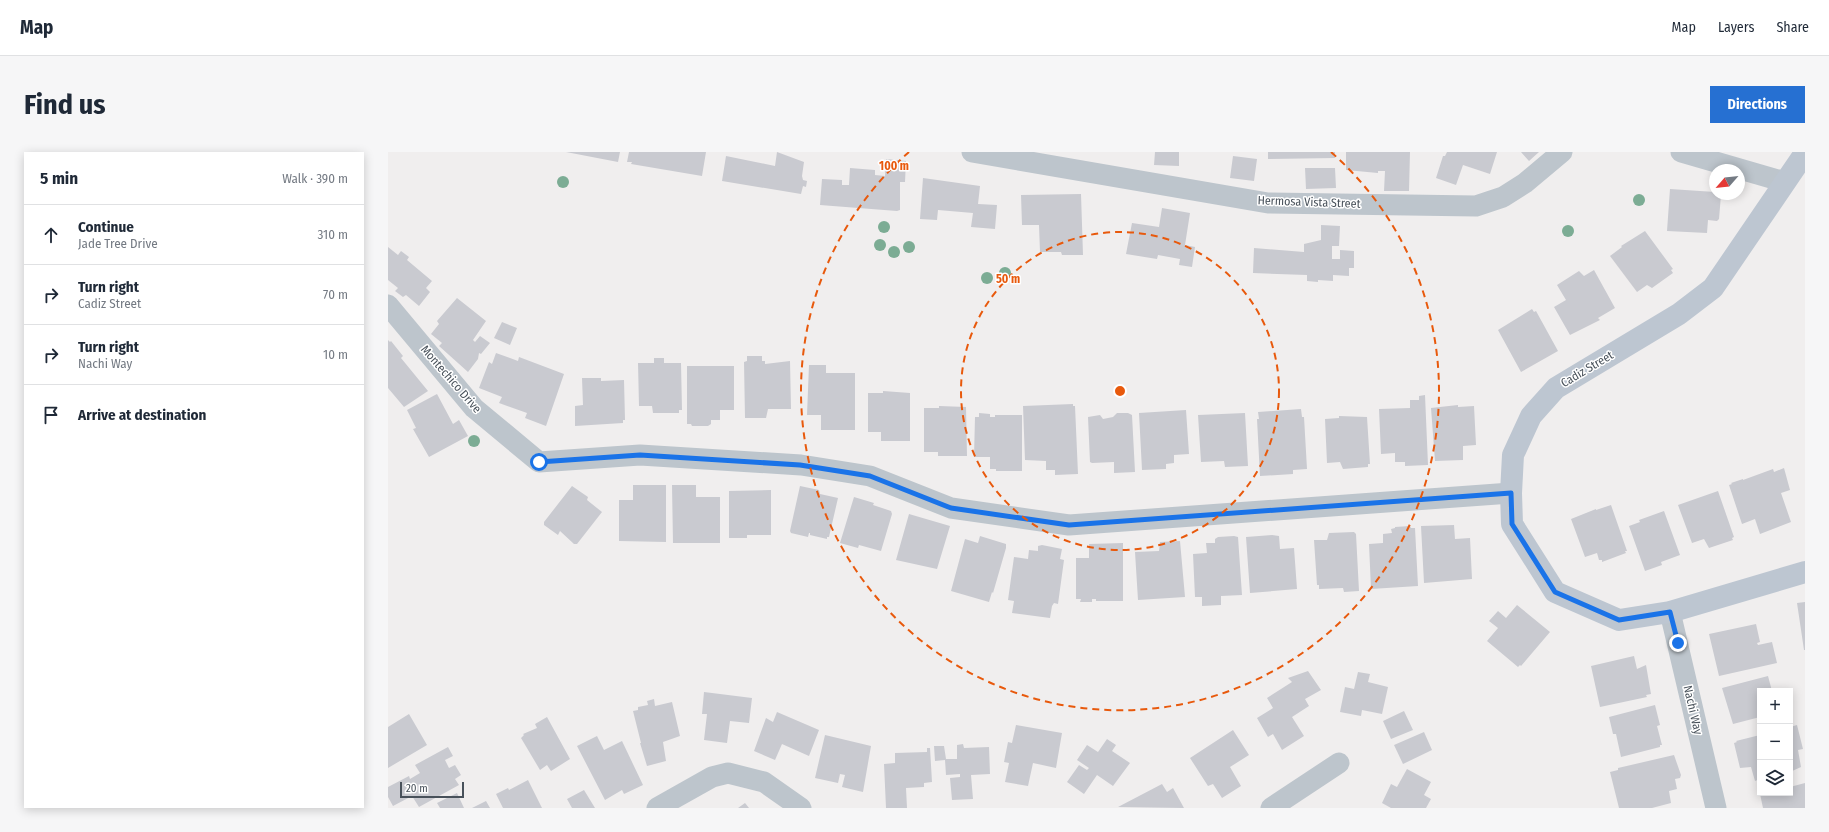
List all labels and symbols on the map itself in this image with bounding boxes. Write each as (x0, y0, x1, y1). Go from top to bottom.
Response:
text: 100 m (879, 159, 909, 173)
north arrow (1709, 164, 1745, 200)
street label: Hermosa Vista Street (1257, 193, 1361, 211)
text: 50 m (996, 272, 1020, 286)
street label: Montechico Drive (418, 342, 484, 416)
street label: Cadiz Street (1558, 348, 1616, 390)
centre of rings (1113, 384, 1127, 398)
route start (530, 453, 548, 471)
route end (1669, 634, 1687, 652)
street label: Nachi Way (1681, 684, 1706, 737)
scale bar (400, 780, 464, 799)

